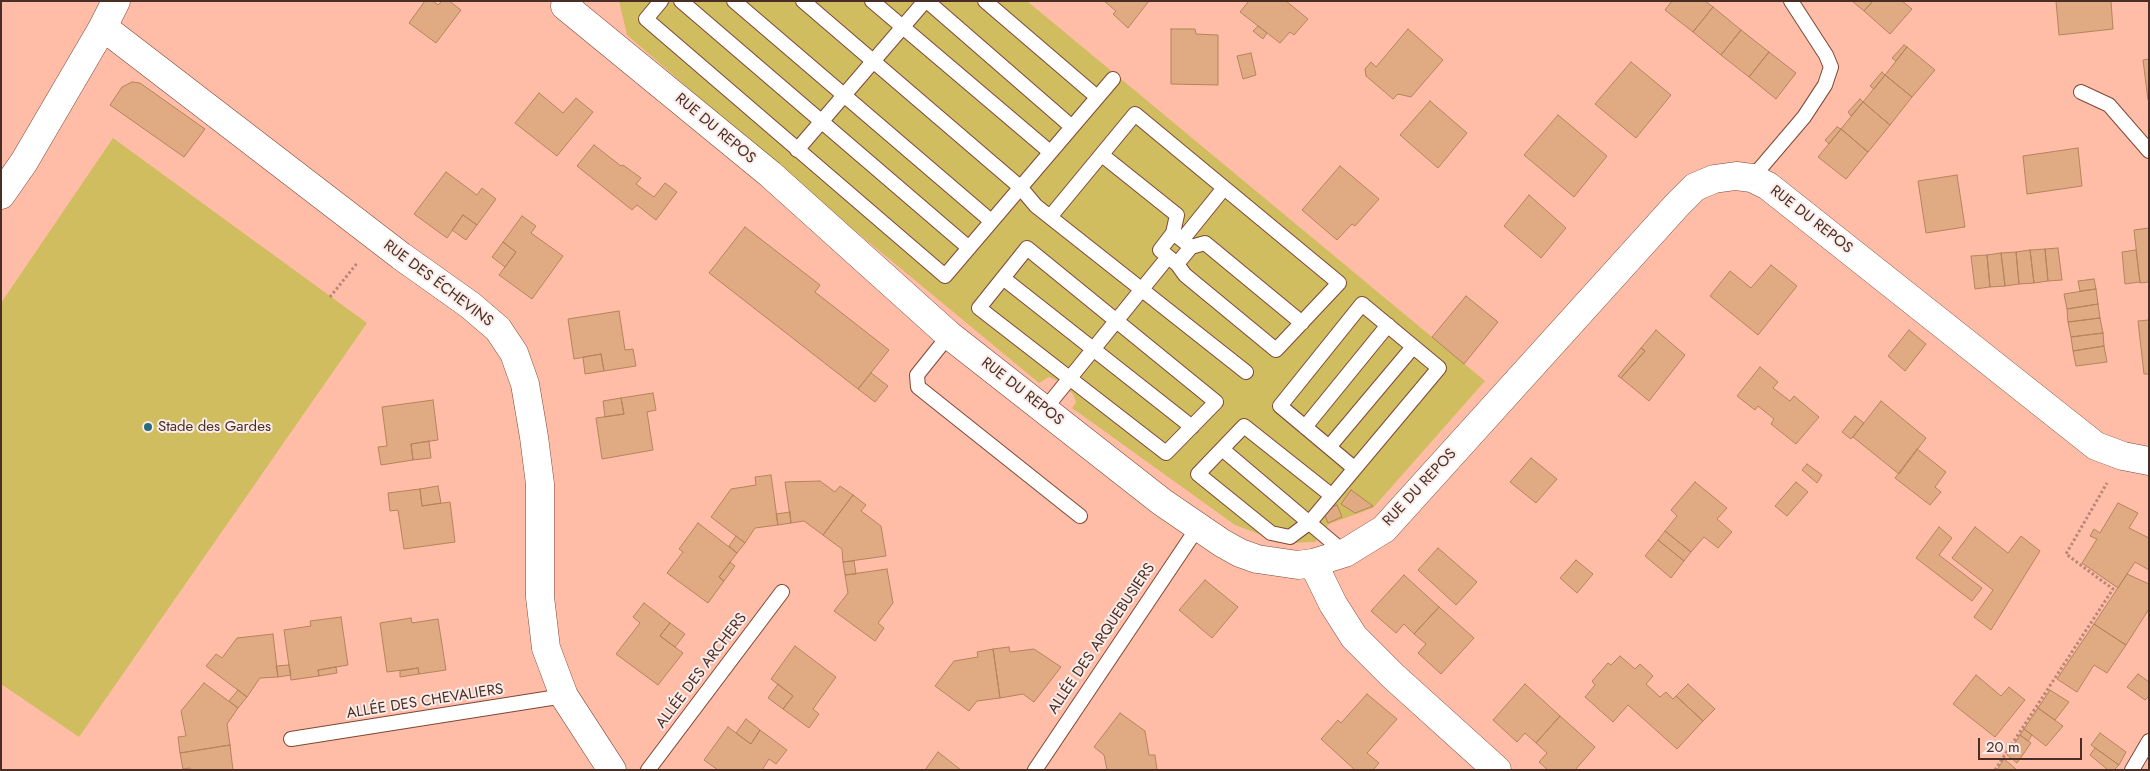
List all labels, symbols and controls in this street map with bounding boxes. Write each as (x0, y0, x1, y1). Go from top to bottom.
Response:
street label: RUE DU REPOS (671, 90, 759, 168)
street label: RUE DU REPOS (1766, 182, 1856, 258)
street label: RUE DES ÉCHEVINS (380, 237, 496, 331)
street label: RUE DU REPOS (977, 354, 1067, 430)
place label: Stade des Gardes (158, 418, 271, 436)
marker: Stade des Gardes (142, 421, 154, 433)
street label: RUE DU REPOS (1379, 445, 1461, 531)
street label: ALLÉE DES ARQUEBUSIERS (1045, 560, 1159, 718)
street label: ALLÉE DES ARCHERS (653, 610, 751, 732)
street label: ALLÉE DES CHEVALIERS (345, 681, 505, 723)
scale bar (1980, 728, 2084, 760)
text: 20 m (1986, 736, 2020, 758)

